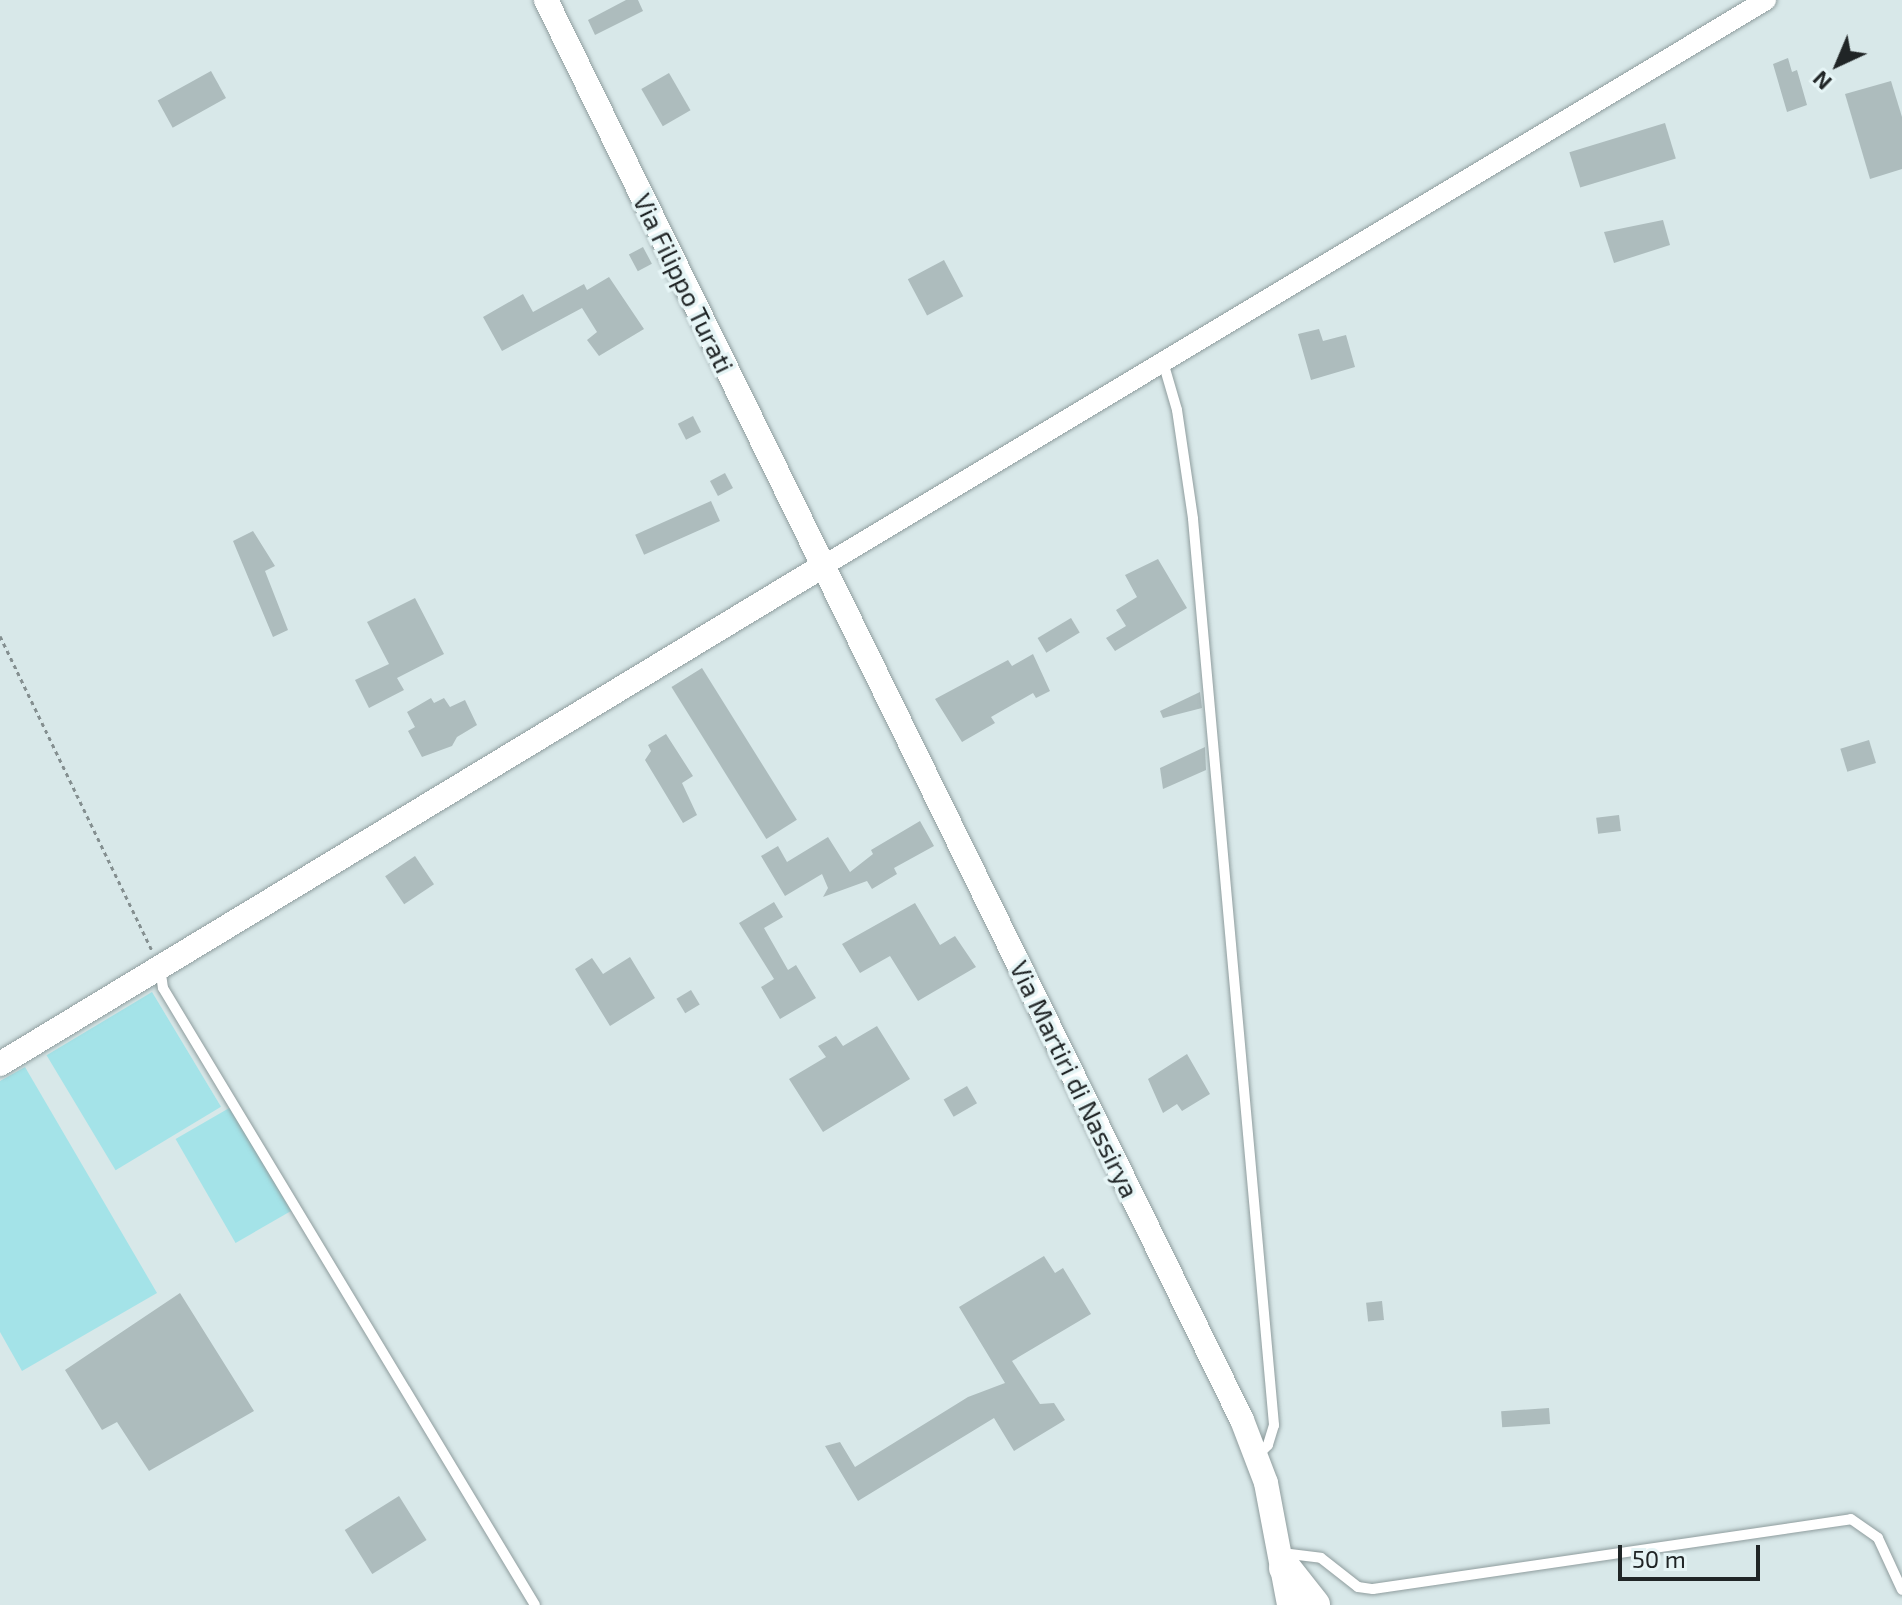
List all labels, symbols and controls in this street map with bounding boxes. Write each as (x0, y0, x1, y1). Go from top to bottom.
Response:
north arrow (1798, 24, 1878, 104)
text: N (1807, 66, 1836, 96)
street label: Via Filippo Turati (627, 188, 741, 378)
street label: Via Martiri di Nassirya (1004, 955, 1146, 1203)
scale bar (1622, 1529, 1764, 1579)
text: 50 m (1632, 1544, 1686, 1573)

